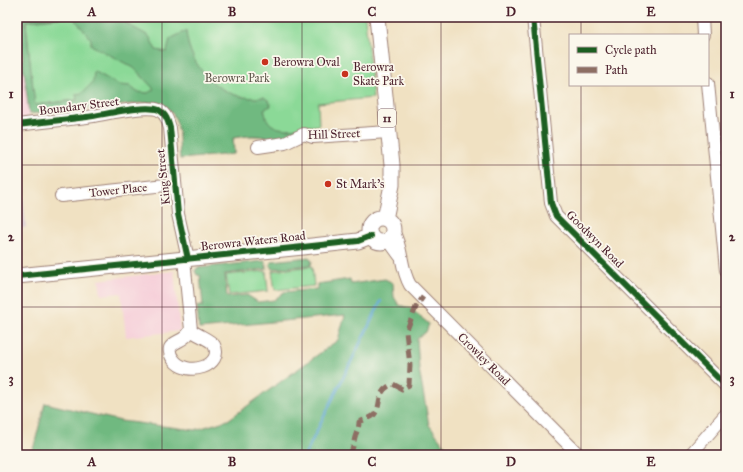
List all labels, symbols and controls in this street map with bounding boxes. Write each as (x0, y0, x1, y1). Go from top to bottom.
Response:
text: A (87, 4, 97, 20)
text: B (228, 4, 237, 20)
text: C (368, 4, 377, 20)
text: D (506, 4, 516, 20)
text: E (646, 4, 656, 20)
legend (569, 34, 709, 86)
text: Cycle path (605, 43, 657, 57)
place label: Berowra Oval (273, 55, 340, 69)
marker: Berowra Oval (260, 57, 270, 67)
place label: Berowra Skate Park (353, 60, 404, 88)
text: Path (605, 63, 628, 77)
marker: Berowra Skate Park (340, 69, 350, 79)
park label: Berowra Park (204, 71, 270, 85)
text: 1 (8, 86, 14, 102)
text: 1 (729, 86, 735, 102)
street label: Boundary Street (38, 94, 121, 118)
road number: 11 (378, 109, 396, 127)
street label: Hill Street (307, 126, 361, 142)
street label: King Street (153, 147, 174, 206)
place label: St Mark's (336, 177, 384, 191)
marker: St Mark's (323, 179, 333, 189)
street label: Tower Place (88, 180, 148, 200)
street label: Goodwyn Road (563, 207, 627, 271)
text: 2 (8, 229, 15, 245)
street label: Berowra Waters Road (200, 229, 306, 253)
text: 2 (729, 229, 736, 245)
street label: Crowley Road (455, 330, 513, 388)
text: 3 (8, 371, 14, 387)
text: 3 (729, 371, 735, 387)
text: A (87, 454, 97, 470)
text: B (228, 454, 237, 470)
text: C (368, 454, 377, 470)
text: D (506, 454, 516, 470)
text: E (646, 454, 656, 470)

